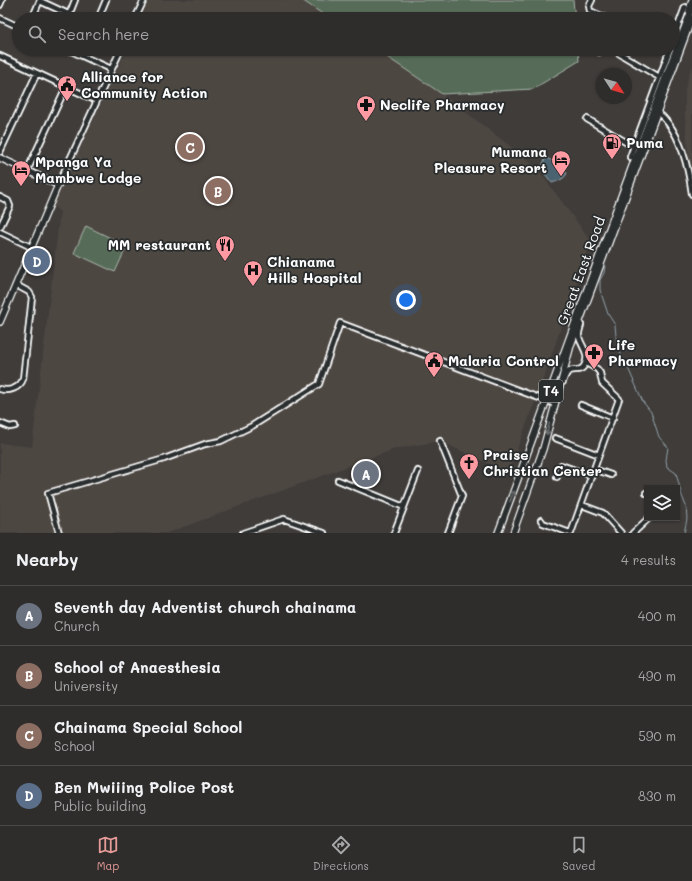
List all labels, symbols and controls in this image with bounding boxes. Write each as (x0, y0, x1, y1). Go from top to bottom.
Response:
search box (12, 12, 680, 56)
icon: search (26, 23, 48, 45)
text: Search here (58, 24, 149, 44)
place label: Alliance for Community Action (81, 67, 207, 102)
north arrow (596, 68, 632, 104)
public building icon: Alliance for Community Action (56, 74, 78, 102)
pharmacy icon: Neclife Pharmacy (355, 94, 377, 122)
place label: Neclife Pharmacy (380, 95, 505, 114)
pin: C (177, 132, 203, 162)
fuel station icon: Puma (601, 132, 623, 160)
place label: Puma (626, 133, 664, 152)
place label: Mumana Pleasure Resort (434, 142, 547, 177)
hotel icon: Mumana Pleasure Resort (550, 149, 572, 177)
place label: Mpanga Ya Mambwe Lodge (35, 152, 141, 187)
hotel icon: Mpanga Ya Mambwe Lodge (10, 159, 32, 187)
pin: B (205, 176, 231, 206)
street label: Great East Road (552, 214, 609, 328)
restaurant icon: MM restaurant (214, 234, 236, 262)
place label: MM restaurant (108, 235, 211, 254)
pin: D (24, 246, 50, 276)
place label: Chianama Hills Hospital (267, 252, 362, 287)
hospital icon: Chianama Hills Hospital (242, 259, 264, 287)
your location (396, 290, 416, 310)
place label: Life Pharmacy (608, 335, 678, 370)
pharmacy icon: Life Pharmacy (583, 342, 605, 370)
public building icon: Malaria Control (423, 350, 445, 378)
place label: Malaria Control (448, 351, 559, 370)
road number: T4 (539, 380, 563, 402)
one-way arrow (544, 422, 552, 435)
place label: Praise Christian Center (483, 445, 602, 480)
church icon: Praise Christian Center (458, 452, 480, 480)
pin: A (353, 459, 379, 489)
map controls (644, 485, 680, 521)
button: layers (644, 485, 680, 521)
one-way arrow (508, 491, 516, 503)
text: Nearby (16, 548, 78, 570)
text: 4 results (621, 551, 676, 568)
text: Seventh day Adventist church chainama (54, 597, 356, 617)
text: A (24, 607, 34, 624)
text: 400 m (638, 607, 676, 624)
text: Church (54, 617, 99, 634)
text: School of Anaesthesia (54, 657, 221, 677)
text: B (25, 667, 33, 684)
text: 490 m (638, 667, 676, 684)
text: University (54, 677, 118, 694)
text: Chainama Special School (54, 717, 242, 737)
text: C (24, 727, 34, 744)
text: 590 m (638, 727, 676, 744)
text: School (54, 737, 95, 754)
text: Ben Mwiiing Police Post (54, 777, 234, 797)
text: D (24, 787, 34, 804)
text: 830 m (638, 787, 676, 804)
text: Public building (54, 797, 146, 814)
tab: Map (97, 834, 119, 873)
tab: Directions (313, 834, 369, 873)
tab: Saved (562, 834, 595, 873)

